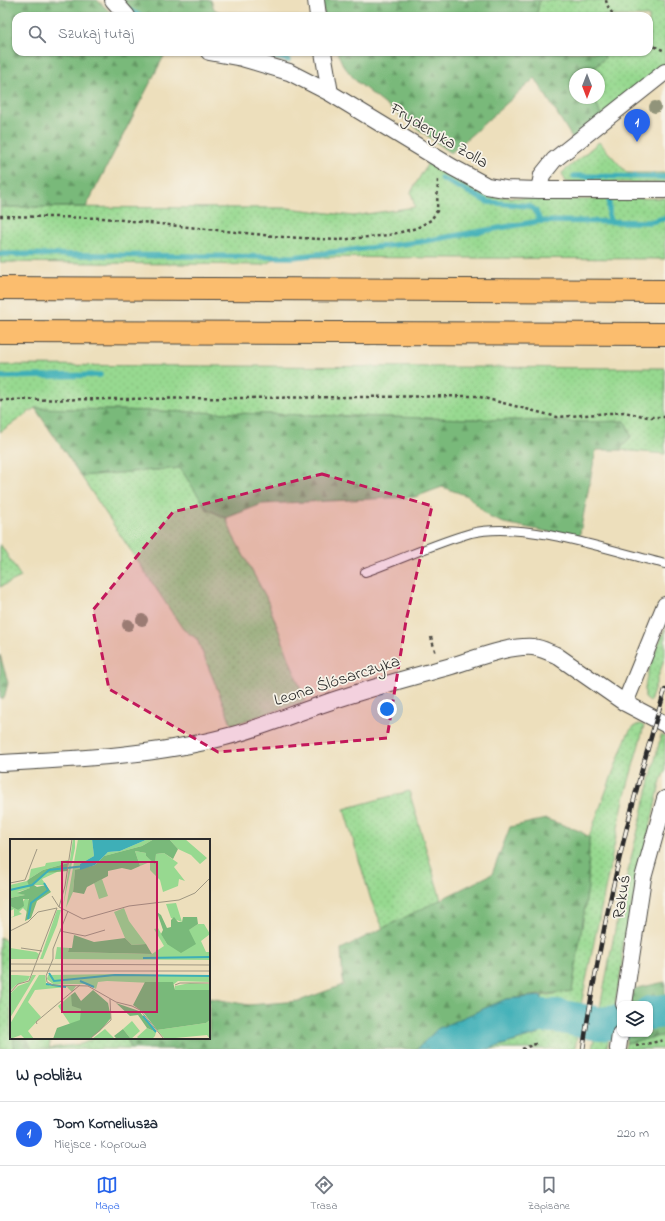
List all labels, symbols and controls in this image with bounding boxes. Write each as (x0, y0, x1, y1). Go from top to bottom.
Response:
search box (12, 12, 653, 56)
icon: search (26, 23, 48, 45)
text: Szukaj tutaj (58, 23, 134, 45)
north arrow (569, 68, 605, 104)
street label: Fryderyka Zolla (384, 96, 493, 176)
pin: 1 (624, 109, 650, 142)
street label: Leona Ślósarczyka (271, 649, 403, 714)
your location (377, 699, 397, 719)
inset map (10, 839, 210, 1039)
street label: Rakuś (606, 873, 638, 921)
map controls (617, 1001, 653, 1037)
button: layers (617, 1001, 653, 1037)
text: W pobliżu (16, 1063, 82, 1088)
text: Dom Korneliusza (54, 1113, 158, 1135)
text: 1 (27, 1124, 31, 1143)
text: 220 m (617, 1124, 649, 1143)
text: Miejsce · Koprowa (54, 1135, 147, 1154)
tab: Mapa (95, 1174, 120, 1214)
tab: Trasa (310, 1174, 337, 1214)
tab: Zapisane (528, 1174, 570, 1214)

